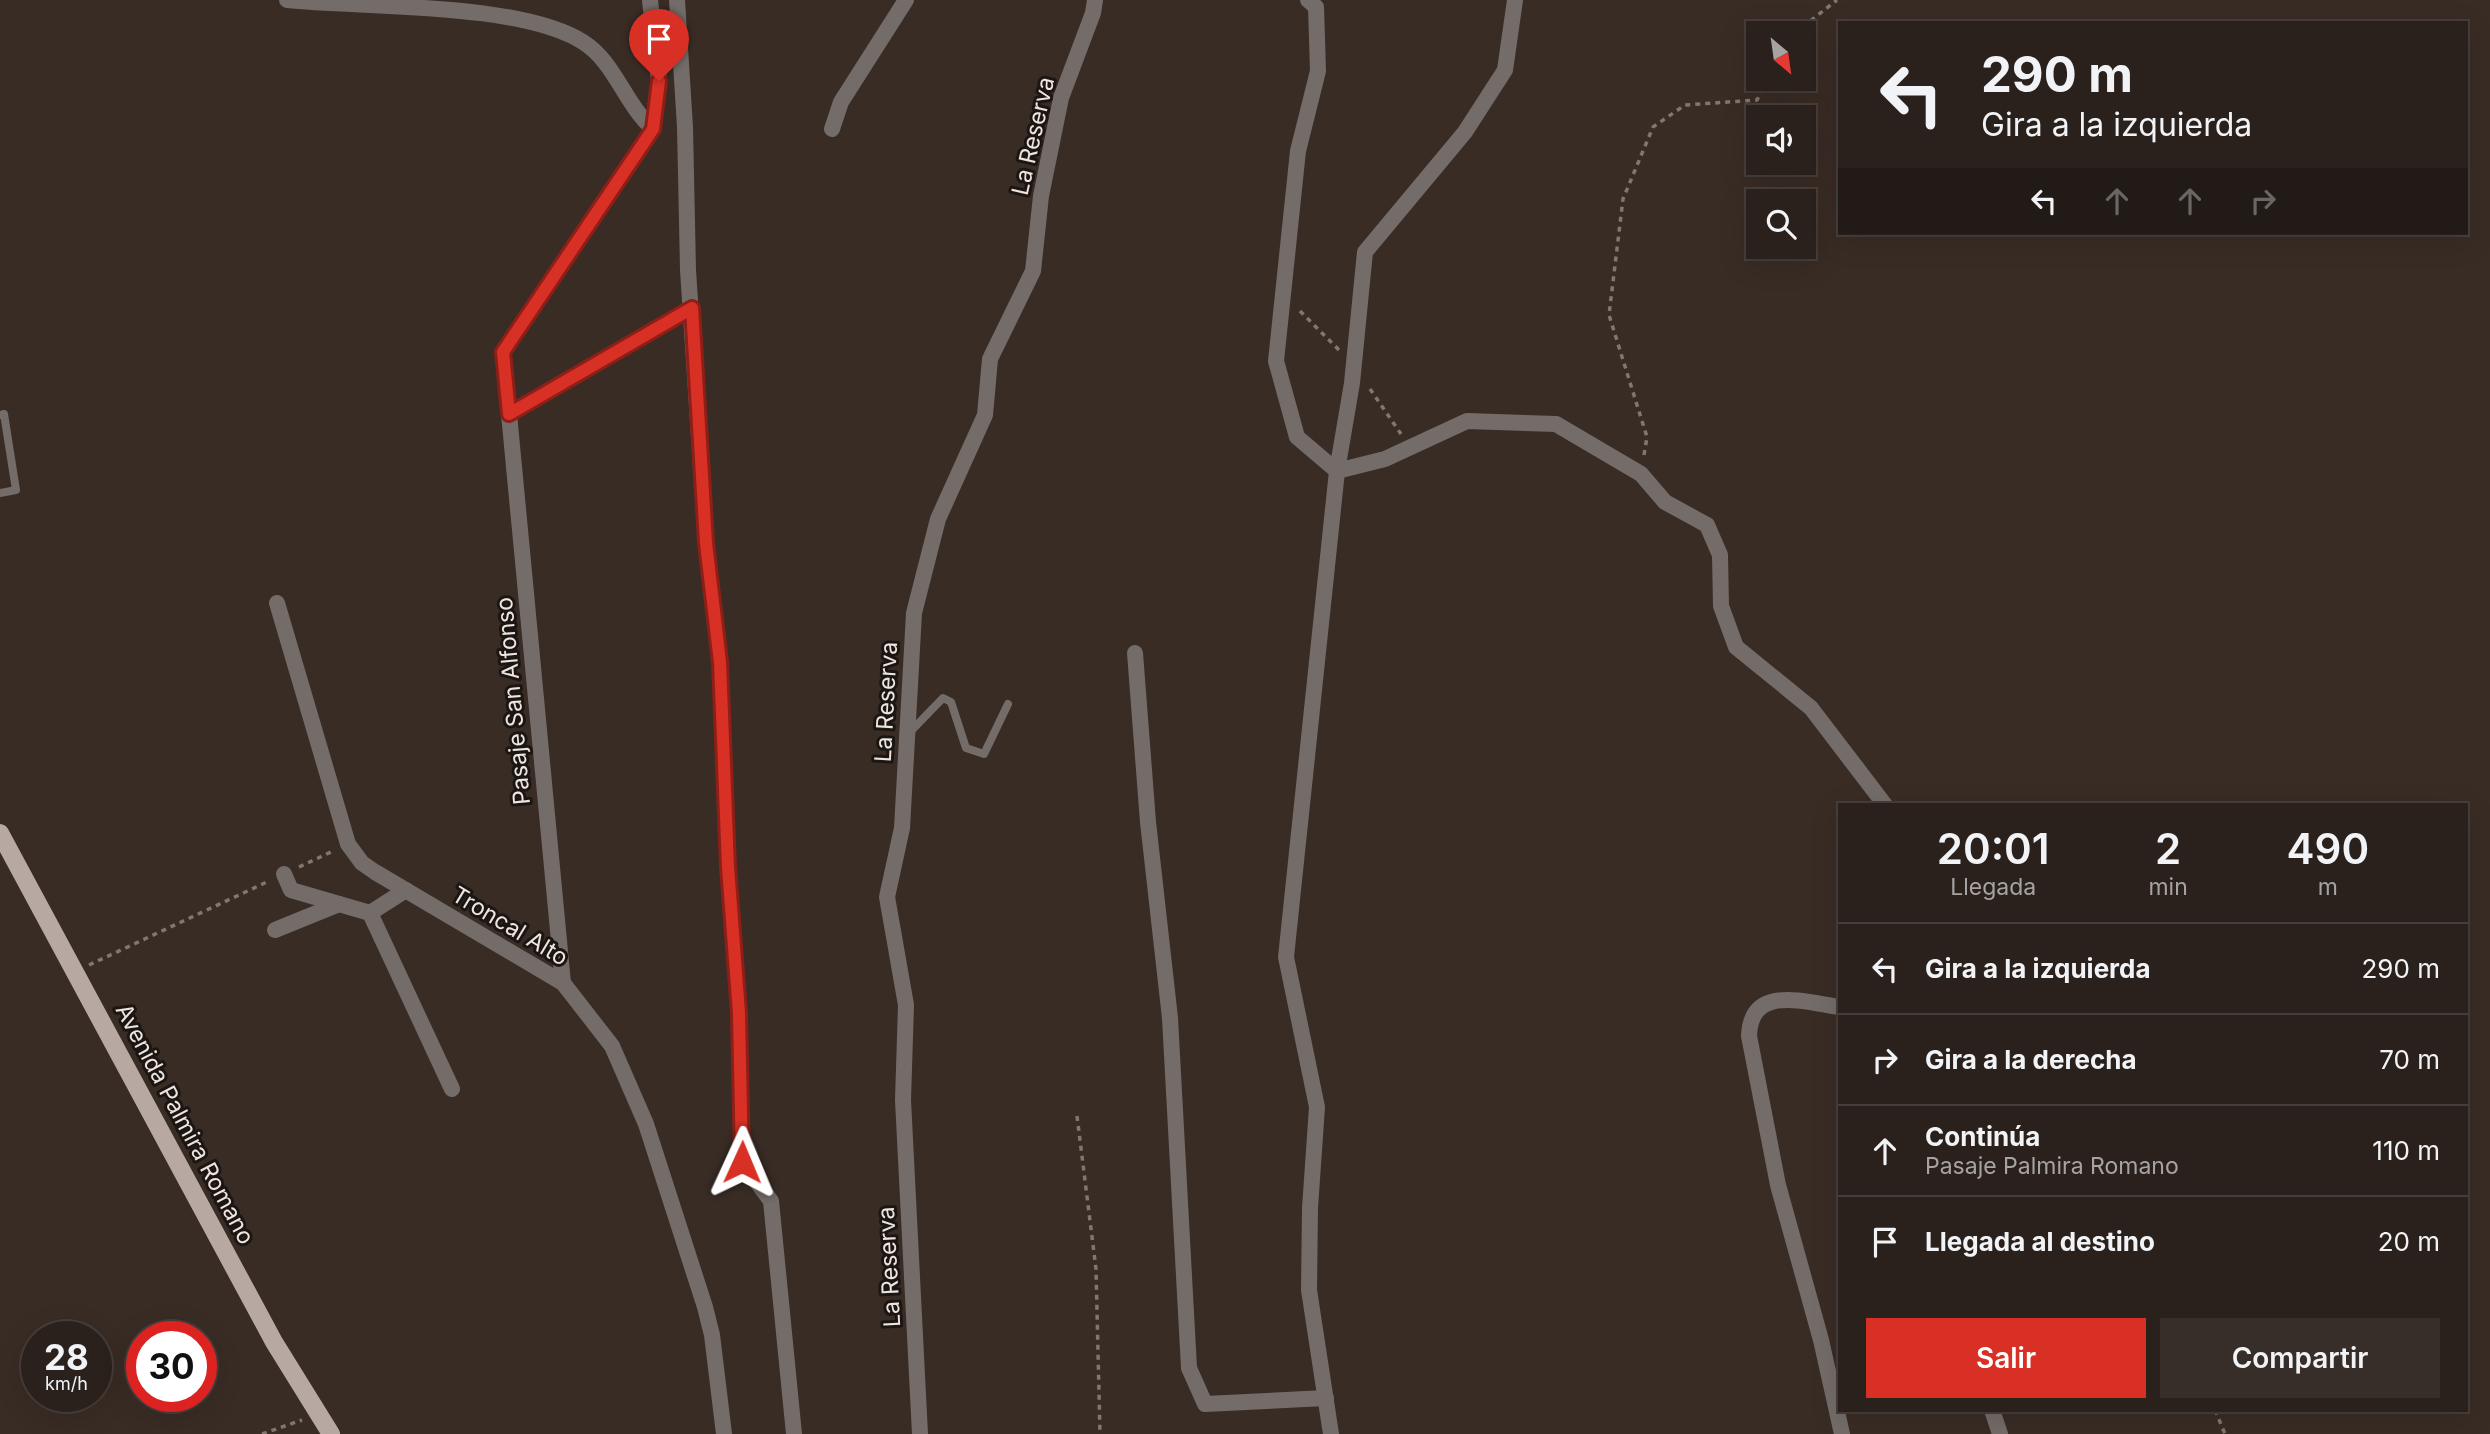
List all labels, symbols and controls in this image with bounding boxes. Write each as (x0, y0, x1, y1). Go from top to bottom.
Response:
pin (629, 9, 689, 81)
icon: arrive (640, 20, 678, 58)
north arrow (1746, 21, 1816, 91)
map controls (1746, 21, 1816, 259)
text: 290 m (1981, 45, 2133, 104)
icon: left (1866, 49, 1957, 140)
street label: La Reserva (1006, 74, 1060, 198)
button: sound (1746, 105, 1816, 175)
text: Gira a la izquierda (1981, 105, 2252, 144)
icon: left (2025, 182, 2063, 220)
icon: ahead (2098, 182, 2136, 220)
icon: ahead (2171, 182, 2209, 220)
icon: right (2244, 182, 2282, 220)
button: search (1746, 189, 1816, 259)
street label: Pasaje San Alfonso (490, 596, 536, 806)
street label: La Reserva (869, 641, 903, 763)
text: 20:01 (1937, 823, 2050, 874)
text: 2 (2155, 823, 2181, 874)
text: 490 (2287, 823, 2369, 874)
text: Llegada (1950, 873, 2036, 901)
text: min (2148, 873, 2188, 901)
text: m (2318, 873, 2338, 901)
street label: Troncal Alto (447, 880, 573, 972)
icon: left (1866, 950, 1904, 988)
text: Gira a la izquierda (1925, 953, 2151, 984)
text: 290 m (2362, 953, 2440, 984)
street label: Avenida Palmira Romano (110, 999, 260, 1249)
icon: right (1866, 1041, 1904, 1079)
text: Gira a la derecha (1925, 1044, 2137, 1075)
text: 70 m (2379, 1044, 2440, 1075)
text: Continúa (1925, 1121, 2040, 1152)
position arrow (705, 1125, 779, 1199)
icon: ahead (1866, 1132, 1904, 1170)
text: 110 m (2372, 1135, 2440, 1166)
text: Pasaje Palmira Romano (1925, 1152, 2179, 1180)
street label: La Reserva (872, 1206, 906, 1328)
icon: arrive (1866, 1223, 1904, 1261)
text: Llegada al destino (1925, 1226, 2155, 1257)
text: 20 m (2378, 1226, 2440, 1257)
button: Salir (1866, 1318, 2146, 1398)
button: Compartir (2160, 1318, 2440, 1398)
speed limit sign: 30 (126, 1321, 217, 1412)
text: 28 (44, 1336, 89, 1378)
text: km/h (45, 1373, 88, 1394)

